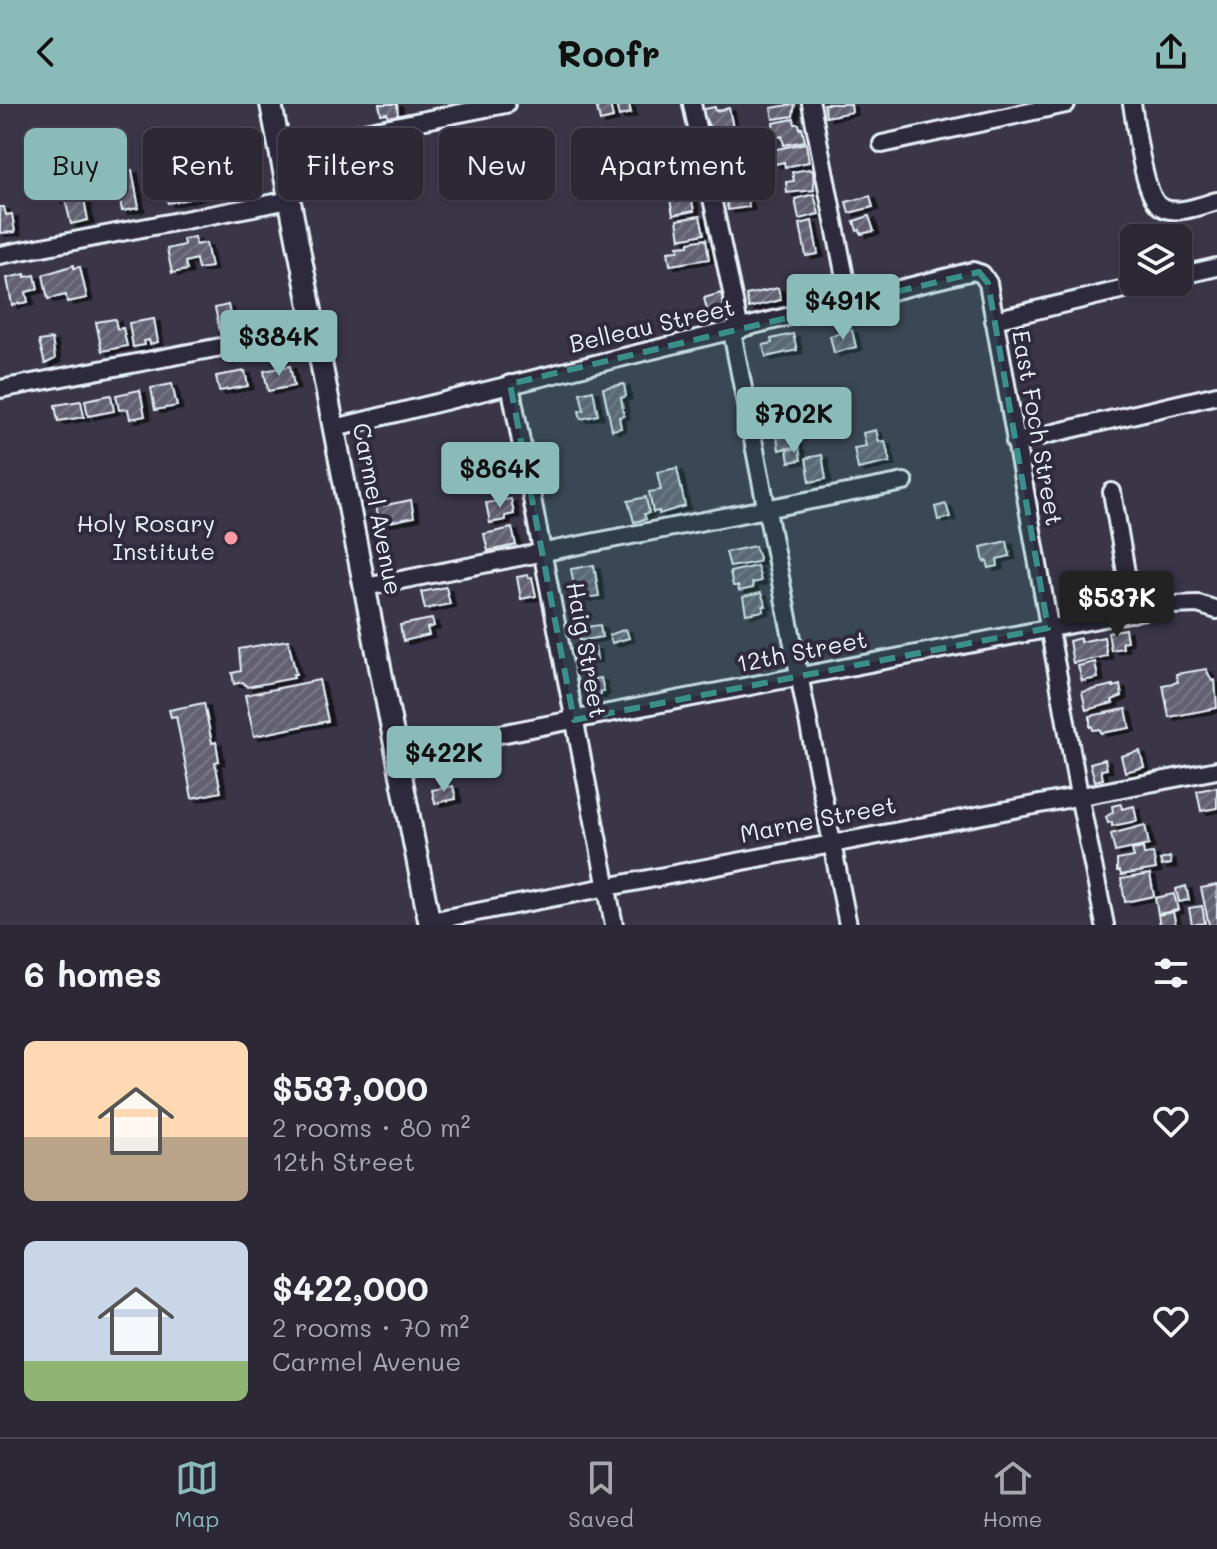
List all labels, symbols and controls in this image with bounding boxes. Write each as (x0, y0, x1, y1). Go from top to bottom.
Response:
text: Roofr (557, 29, 660, 76)
icon: back (24, 30, 68, 74)
icon: share (1149, 30, 1193, 74)
chip: Buy (24, 128, 127, 200)
chip: Rent (143, 128, 262, 200)
chip: Filters (278, 128, 423, 200)
chip: New (439, 128, 555, 200)
chip: Apartment (571, 128, 775, 200)
map controls (1120, 224, 1192, 296)
button: layers (1120, 224, 1192, 296)
pin: $491K (787, 274, 899, 342)
text: $491K (805, 283, 881, 317)
street label: Belleau Street (566, 290, 737, 359)
pin: $384K (223, 310, 335, 378)
text: $384K (238, 319, 320, 353)
street label: East Foch Street (1006, 328, 1071, 528)
pin: $702K (738, 387, 850, 455)
text: $702K (755, 396, 833, 430)
street label: Carmel Avenue (347, 420, 410, 598)
pin: $864K (444, 442, 556, 510)
text: $864K (459, 451, 541, 485)
place label: Holy Rosary Institute (77, 507, 215, 566)
marker: Holy Rosary Institute (222, 529, 240, 547)
pin: $537K (1061, 571, 1173, 639)
street label: Haig Street (560, 579, 615, 720)
text: $537K (1078, 580, 1156, 614)
street label: 12th Street (734, 623, 870, 678)
pin: $422K (388, 726, 500, 794)
text: $422K (405, 735, 483, 769)
street label: Marne Street (737, 788, 898, 849)
text: 6 homes (24, 951, 162, 996)
icon: filters (1149, 951, 1193, 995)
text: $537,000 (272, 1065, 428, 1110)
icon: home (88, 1073, 184, 1169)
icon: heart (1149, 1099, 1193, 1143)
text: 2 rooms · 80 m² (272, 1110, 471, 1144)
text: 12th Street (272, 1144, 415, 1178)
text: $422,000 (272, 1265, 429, 1310)
icon: home (88, 1273, 184, 1369)
icon: heart (1149, 1299, 1193, 1343)
text: 2 rooms · 70 m² (272, 1310, 469, 1344)
text: Carmel Avenue (272, 1344, 461, 1378)
tab: Map (174, 1456, 219, 1533)
tab: Saved (568, 1456, 634, 1533)
tab: Home (983, 1456, 1042, 1533)

